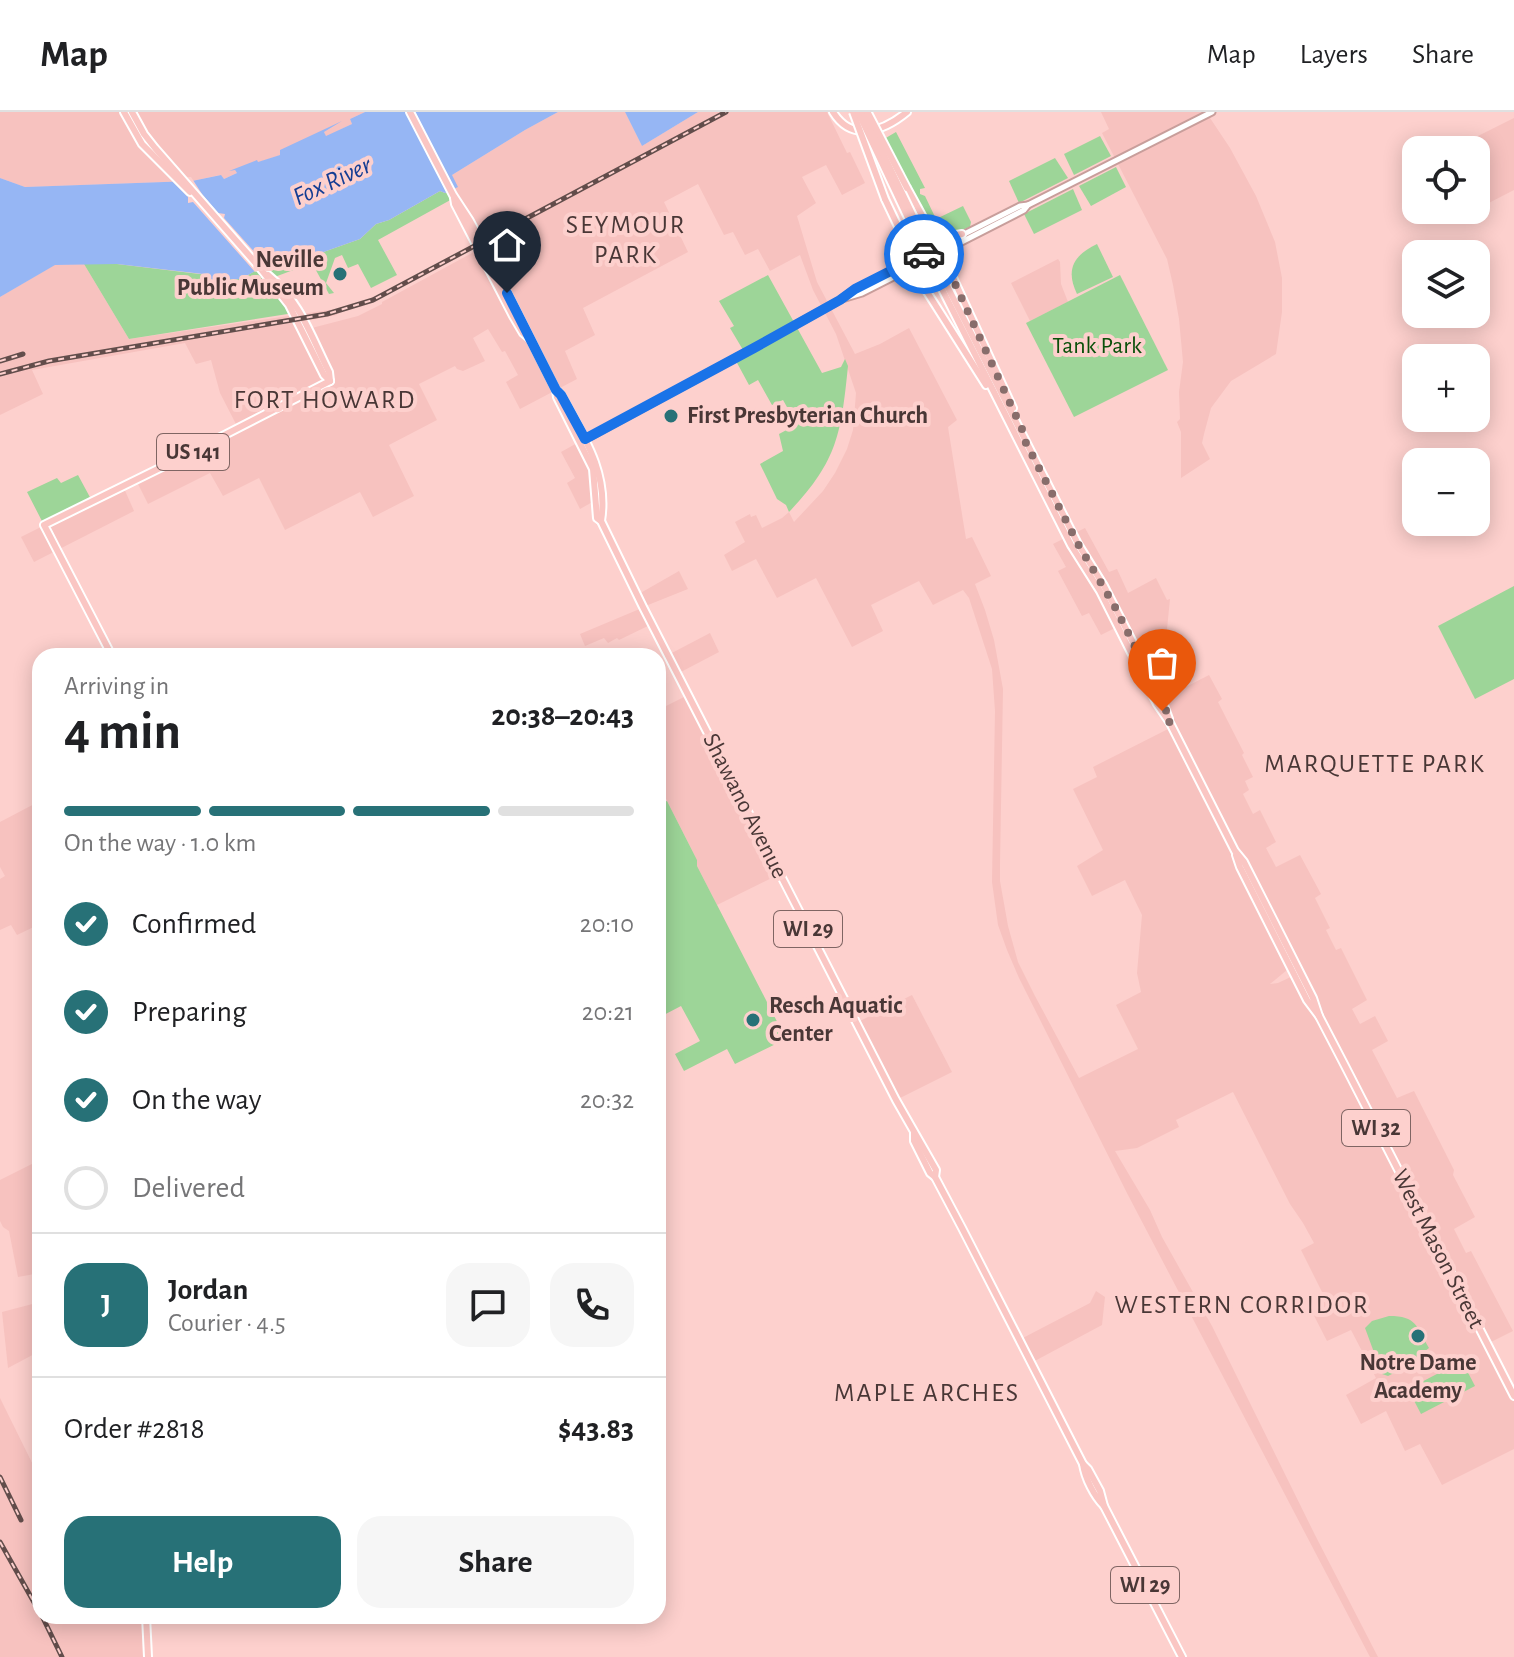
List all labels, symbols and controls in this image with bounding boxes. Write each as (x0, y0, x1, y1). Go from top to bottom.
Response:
text: Map (40, 36, 108, 74)
text: Map (1207, 41, 1256, 69)
text: Layers (1300, 41, 1368, 69)
text: Share (1412, 41, 1474, 69)
map controls (1402, 136, 1490, 536)
button: locate (1402, 136, 1490, 224)
water label: Fox River (289, 151, 377, 210)
pin (473, 211, 541, 293)
district label: SEYMOUR PARK (566, 212, 686, 268)
courier (884, 214, 964, 294)
icon: home (485, 223, 529, 267)
icon: car (902, 232, 946, 276)
button: layers (1402, 240, 1490, 328)
place label: Neville Public Museum (177, 248, 324, 300)
marker: Neville Public Museum (331, 265, 349, 283)
park label: Tank Park (1052, 334, 1142, 358)
button: + (1402, 344, 1490, 432)
district label: FORT HOWARD (234, 387, 416, 413)
place label: First Presbyterian Church (687, 404, 928, 428)
marker: First Presbyterian Church (662, 407, 680, 425)
road number: US 141 (157, 434, 229, 470)
button: − (1402, 448, 1490, 536)
pin (1128, 629, 1196, 711)
icon: bag (1140, 641, 1184, 685)
text: Arriving in (64, 673, 169, 699)
text: 20:38–20:43 (491, 701, 634, 731)
text: 4 min (64, 706, 181, 758)
street label: Shawano Avenue (698, 730, 792, 882)
district label: MARQUETTE PARK (1264, 751, 1486, 777)
text: On the way · 1.0 km (64, 830, 256, 856)
icon: check (64, 902, 108, 946)
text: Confirmed (132, 909, 256, 939)
text: 20:10 (580, 911, 634, 937)
road number: WI 29 (774, 911, 842, 947)
icon: check (64, 990, 108, 1034)
place label: Resch Aquatic Center (769, 994, 903, 1046)
text: Preparing (132, 997, 247, 1027)
text: 20:21 (582, 999, 634, 1025)
marker: Resch Aquatic Center (744, 1011, 762, 1029)
icon: check (64, 1078, 108, 1122)
text: On the way (132, 1085, 261, 1115)
text: 20:32 (580, 1087, 634, 1113)
road number: WI 32 (1342, 1110, 1410, 1146)
street label: West Mason Street (1388, 1166, 1489, 1333)
text: Delivered (132, 1173, 245, 1203)
button: chat (446, 1263, 530, 1347)
button: phone (550, 1263, 634, 1347)
text: Jordan (168, 1275, 248, 1305)
text: J (101, 1290, 111, 1320)
district label: WESTERN CORRIDOR (1115, 1292, 1369, 1318)
text: Courier · 4.5 (168, 1310, 286, 1336)
marker: Notre Dame Academy (1409, 1327, 1427, 1345)
place label: Notre Dame Academy (1359, 1351, 1477, 1403)
district label: MAPLE ARCHES (834, 1380, 1020, 1406)
text: Order #2818 (64, 1414, 205, 1444)
text: $43.83 (558, 1414, 634, 1444)
button: Help (64, 1516, 341, 1608)
button: Share (357, 1516, 634, 1608)
road number: WI 29 (1111, 1567, 1179, 1603)

